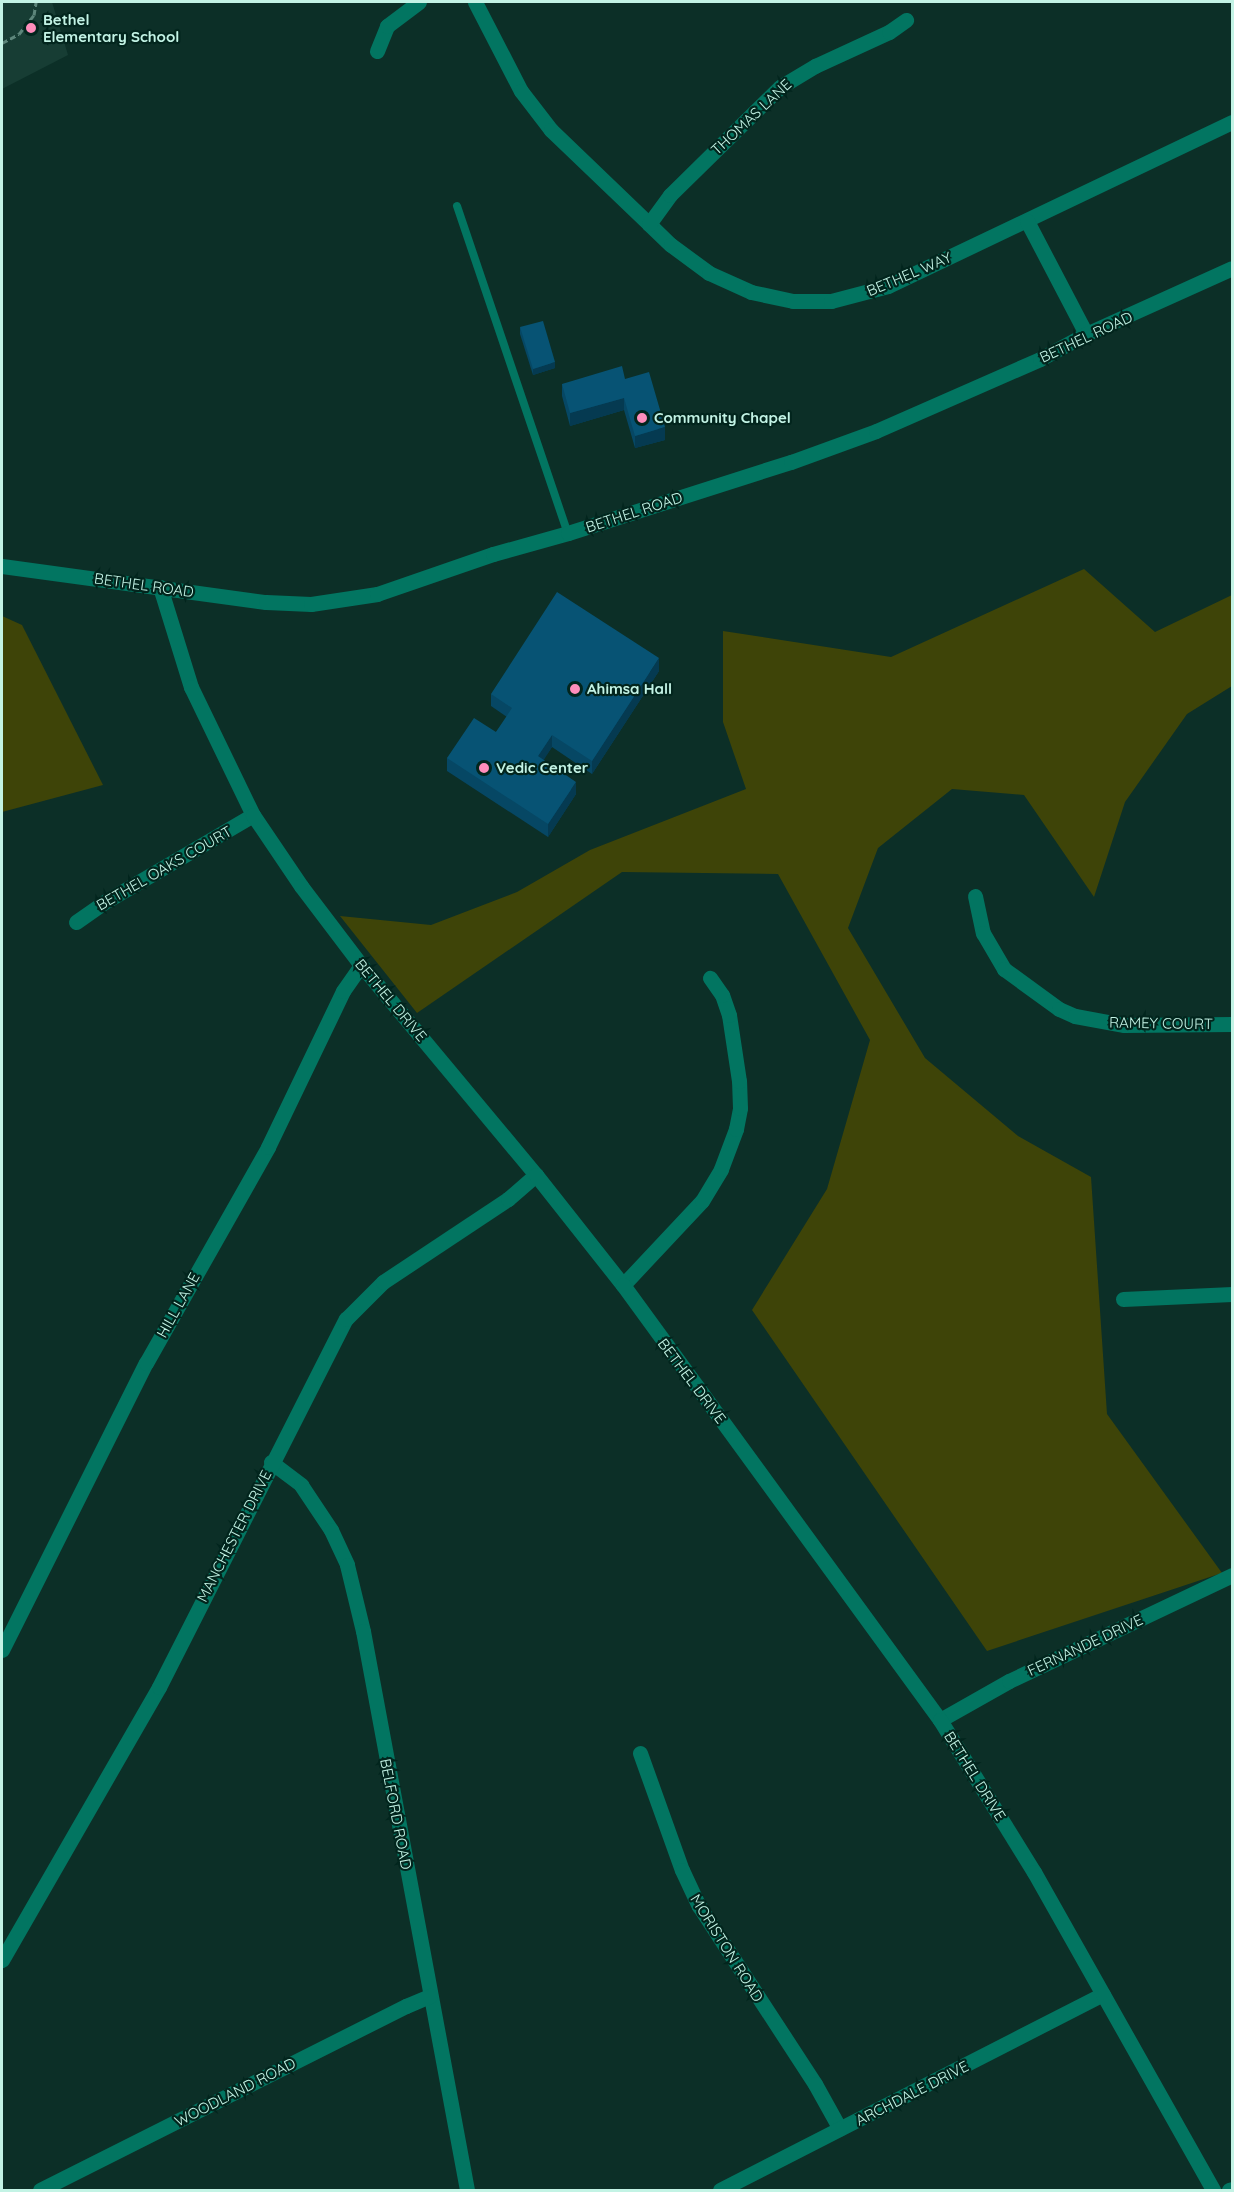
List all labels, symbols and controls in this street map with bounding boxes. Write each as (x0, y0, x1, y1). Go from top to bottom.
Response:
place label: Bethel Elementary School (43, 10, 179, 45)
marker: Bethel Elementary School (24, 21, 38, 35)
street label: THOMAS LANE (707, 75, 795, 159)
street label: BETHEL WAY (864, 248, 954, 300)
street label: BETHEL ROAD (1037, 308, 1135, 366)
place label: Community Chapel (654, 409, 791, 427)
marker: Community Chapel (635, 411, 649, 425)
street label: BETHEL ROAD (583, 488, 685, 536)
street label: BETHEL ROAD (93, 569, 195, 601)
place label: Ahimsa Hall (587, 680, 672, 698)
marker: Ahimsa Hall (568, 682, 582, 696)
place label: Vedic Center (496, 759, 588, 777)
marker: Vedic Center (477, 761, 491, 775)
street label: BETHEL OAKS COURT (93, 822, 235, 914)
street label: BETHEL DRIVE (351, 955, 431, 1045)
street label: RAMEY COURT (1109, 1013, 1213, 1033)
street label: HILL LANE (153, 1269, 203, 1341)
street label: BETHEL DRIVE (654, 1335, 730, 1427)
street label: MANCHESTER DRIVE (193, 1467, 275, 1605)
street label: FERNANDE DRIVE (1025, 1610, 1145, 1680)
street label: BETHEL DRIVE (940, 1728, 1010, 1824)
street label: BELFORD ROAD (376, 1757, 416, 1871)
street label: MORISTON ROAD (687, 1891, 767, 2005)
street label: WOODLAND ROAD (171, 2054, 299, 2130)
street label: ARCHDALE DRIVE (853, 2057, 971, 2129)

